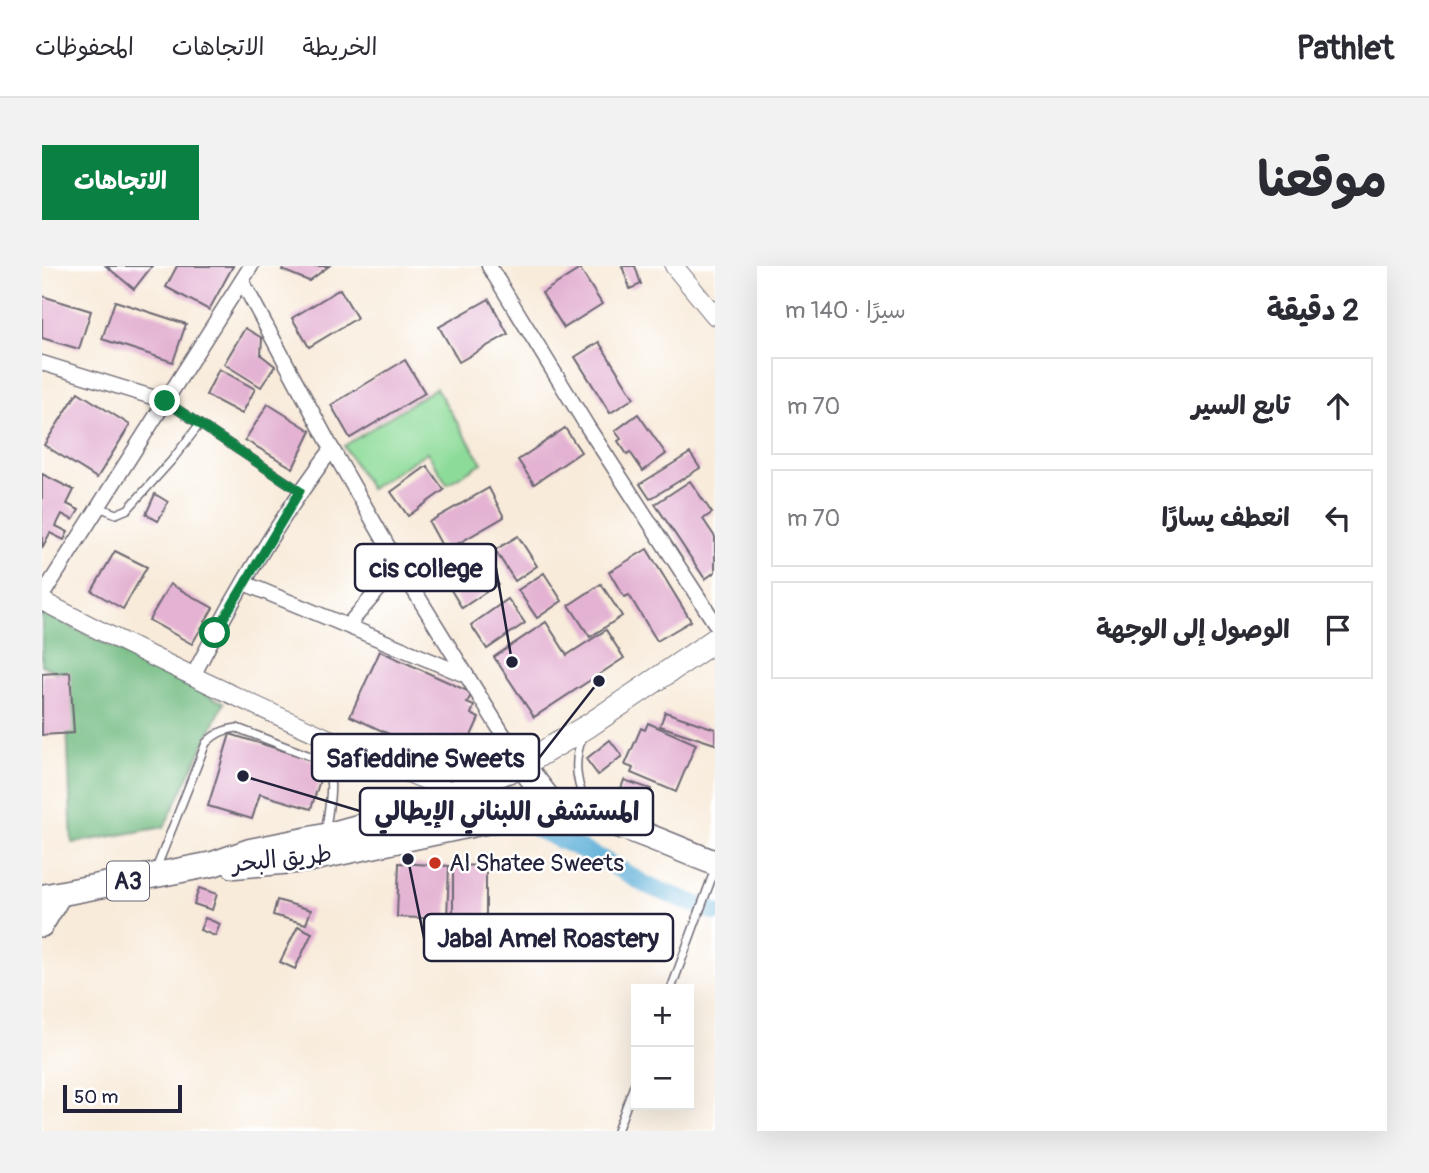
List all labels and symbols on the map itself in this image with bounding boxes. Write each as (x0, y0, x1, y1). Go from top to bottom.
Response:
route end (149, 385, 180, 416)
callout: cis college (355, 544, 496, 591)
text: cis college (368, 553, 484, 585)
route start (199, 617, 230, 648)
callout: Safieddine Sweets (312, 734, 539, 781)
text: Safieddine Sweets (326, 743, 525, 775)
callout: المستشفى اللبناني الإيطالي (360, 788, 653, 835)
text: المستشفى اللبناني الإيطالي (375, 796, 639, 835)
street label: طريق البحر (229, 839, 333, 879)
place label: Al Shatee Sweets (449, 849, 624, 878)
marker: Al Shatee Sweets (427, 855, 443, 871)
road number: A3 (107, 862, 149, 901)
callout: Jabal Amel Roastery (424, 914, 673, 961)
text: Jabal Amel Roastery (437, 923, 660, 955)
scale bar (63, 1082, 182, 1114)

